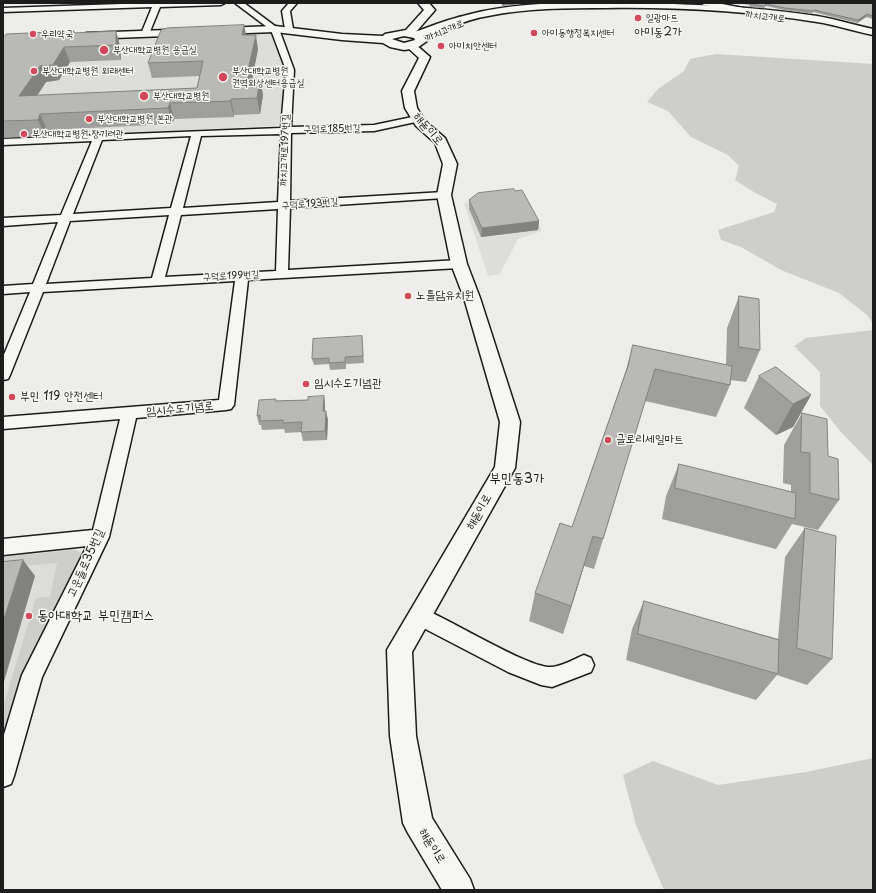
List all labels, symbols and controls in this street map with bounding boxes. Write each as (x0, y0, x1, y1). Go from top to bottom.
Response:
street label: 까치고개로 (744, 9, 786, 25)
place label: 일광마트 (646, 12, 678, 24)
marker: 일광마트 (633, 13, 643, 23)
street label: 까치고개로 (424, 18, 466, 44)
district label: 아미동2가 (634, 26, 682, 40)
place label: 아미동행정복지센터 (542, 27, 614, 39)
place label: 우리약국 (41, 28, 73, 40)
marker: 아미동행정복지센터 (529, 28, 539, 38)
marker: 우리약국 (28, 29, 38, 39)
place label: 아미치안센터 (449, 40, 497, 52)
marker: 아미치안센터 (436, 41, 446, 51)
marker: 부산대학교병원 응급실 (98, 44, 110, 56)
place label: 부산대학교병원 응급실 (113, 44, 197, 56)
place label: 부산대학교병원 외래센터 (42, 65, 134, 77)
place label: 부산대학교병원 권역외상센터응급실 (232, 65, 304, 88)
marker: 부산대학교병원 외래센터 (29, 66, 39, 76)
marker: 부산대학교병원 권역외상센터응급실 (217, 71, 229, 83)
marker: 부산대학교병원 (138, 90, 150, 102)
place label: 부산대학교병원 (153, 90, 209, 102)
street label: 해돋이로 (410, 110, 446, 148)
place label: 부산대학교병원 본관 (97, 113, 173, 125)
marker: 부산대학교병원 본관 (84, 114, 94, 124)
street label: 까치고개로197번길 (278, 114, 292, 186)
street label: 구덕로185번길 (303, 123, 361, 135)
place label: 부산대학교병원 장기려관 (32, 128, 124, 140)
marker: 부산대학교병원 장기려관 (19, 129, 29, 139)
street label: 구덕로193번길 (281, 196, 339, 212)
street label: 구덕로199번길 (203, 269, 259, 283)
place label: 노틀담유치원 (416, 289, 474, 303)
marker: 노틀담유치원 (403, 291, 413, 301)
place label: 임시수도기념관 (314, 377, 382, 391)
marker: 임시수도기념관 (301, 379, 311, 389)
place label: 부민 119 안전센터 (20, 390, 103, 404)
marker: 부민 119 안전센터 (7, 392, 17, 402)
street label: 임시수도기념로 (146, 399, 214, 419)
place label: 글로리세일마트 (616, 433, 684, 447)
marker: 글로리세일마트 (603, 435, 613, 445)
district label: 부민동3가 (490, 471, 544, 487)
street label: 해돋이로 (463, 492, 495, 532)
street label: 고운들로35번길 (65, 527, 107, 599)
place label: 동아대학교 부민캠퍼스 (37, 608, 154, 624)
marker: 동아대학교 부민캠퍼스 (24, 611, 34, 621)
street label: 해돋이로 (416, 826, 448, 866)

